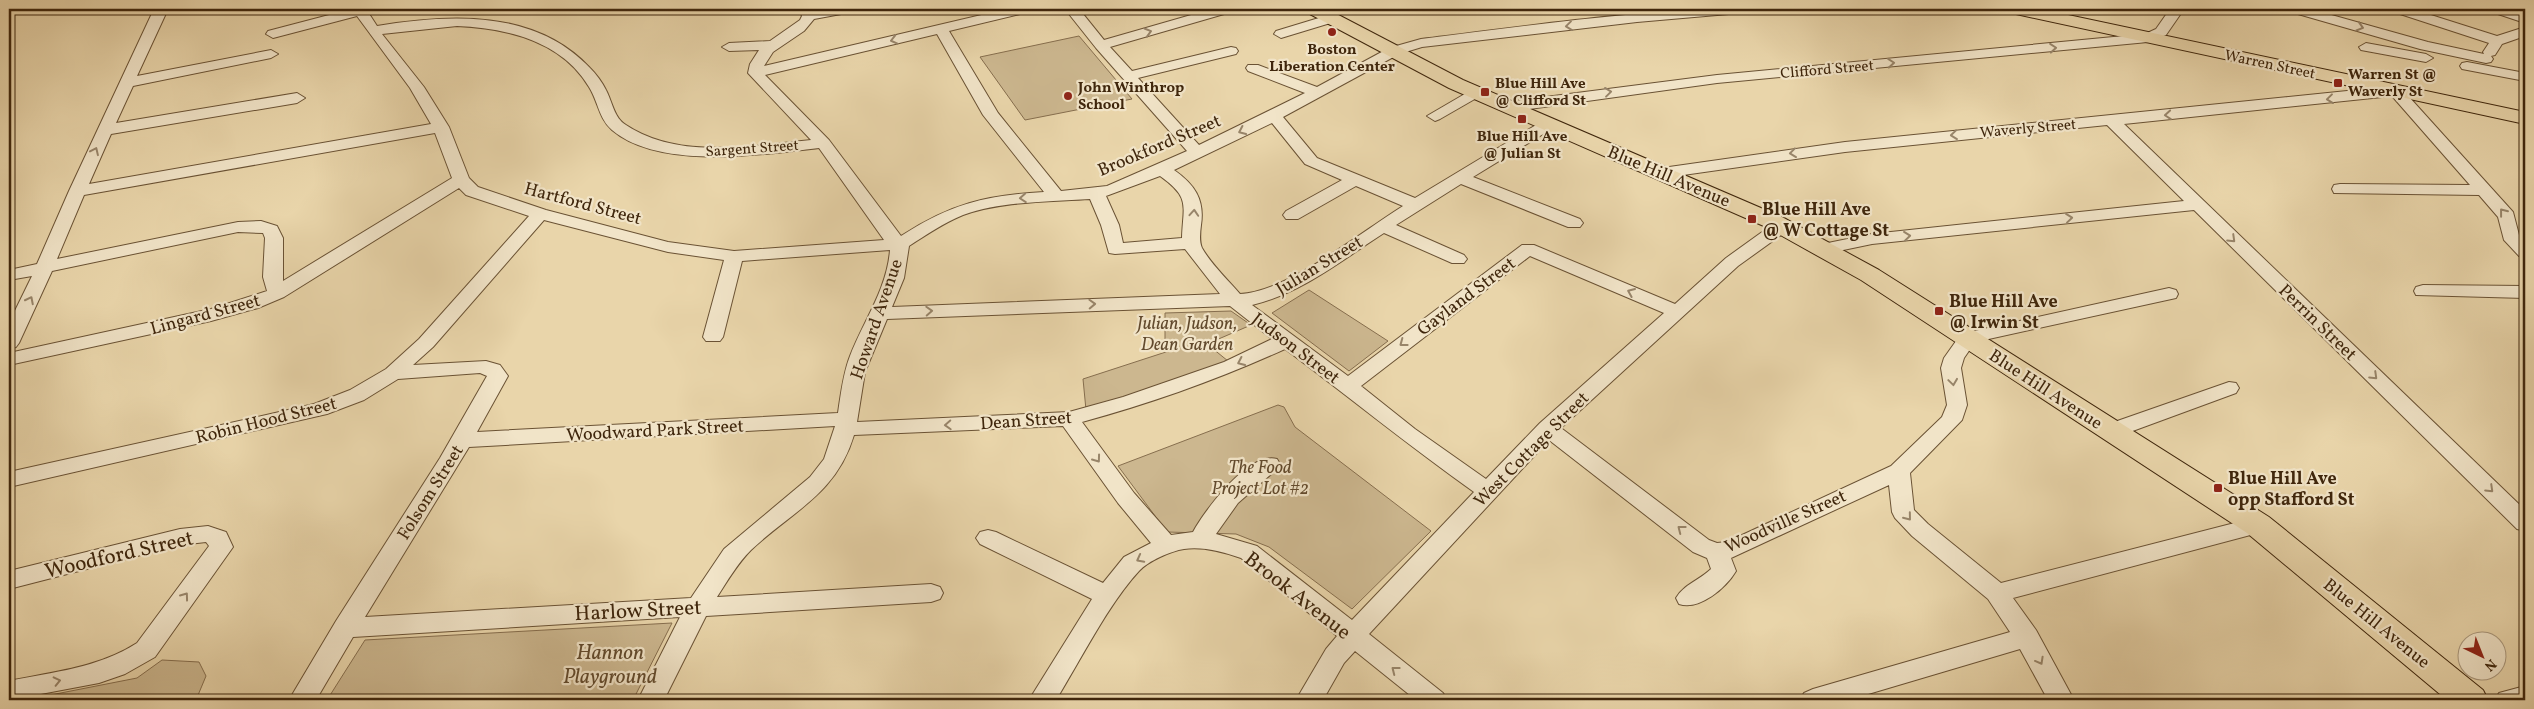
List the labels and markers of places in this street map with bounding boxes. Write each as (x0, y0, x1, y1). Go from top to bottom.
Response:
marker: Boston Liberation Center (1326, 26, 1338, 38)
place label: Boston Liberation Center (1269, 40, 1395, 78)
place label: Warren St @ Waverly St (2348, 65, 2437, 103)
place label: Blue Hill Ave @ Clifford St (1495, 74, 1586, 112)
marker: Warren St @ Waverly St (2332, 77, 2344, 89)
place label: John Winthrop School (1077, 78, 1184, 116)
marker: Blue Hill Ave @ Clifford St (1479, 86, 1491, 98)
marker: John Winthrop School (1062, 90, 1074, 102)
marker: Blue Hill Ave @ Julian St (1516, 113, 1528, 125)
place label: Blue Hill Ave @ Julian St (1477, 127, 1568, 165)
place label: Blue Hill Ave @ W Cottage St (1762, 198, 1889, 244)
marker: Blue Hill Ave @ W Cottage St (1746, 213, 1758, 225)
place label: Blue Hill Ave @ Irwin St (1949, 290, 2058, 336)
marker: Blue Hill Ave @ Irwin St (1933, 305, 1945, 317)
place label: Blue Hill Ave opp Stafford St (2228, 467, 2355, 513)
marker: Blue Hill Ave opp Stafford St (2212, 482, 2224, 494)

